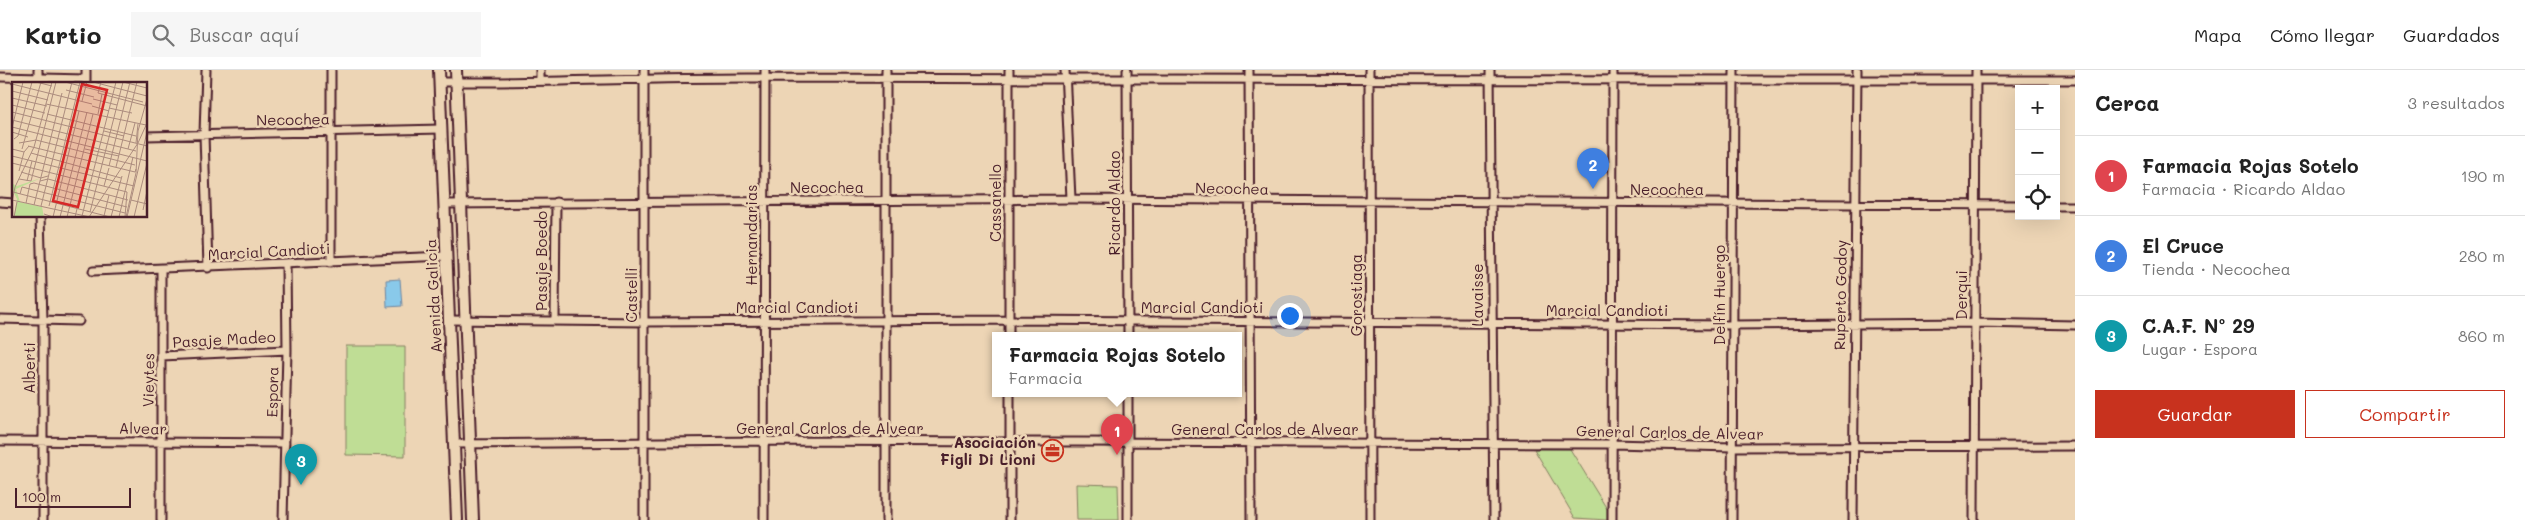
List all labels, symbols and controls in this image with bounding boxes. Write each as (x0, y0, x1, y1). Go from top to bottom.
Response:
search box (131, 12, 481, 57)
text: Kartio (25, 19, 101, 50)
icon: search (149, 21, 177, 49)
text: Buscar aquí (189, 22, 300, 47)
text: Mapa (2194, 23, 2242, 47)
text: Cómo llegar (2270, 23, 2375, 47)
text: Guardados (2403, 23, 2500, 47)
inset map (12, 82, 148, 218)
map controls (2015, 85, 2060, 220)
button: + (2015, 85, 2060, 130)
text: Cerca (2095, 89, 2160, 116)
text: 3 resultados (2408, 92, 2505, 113)
street label: Necochea (256, 108, 330, 130)
button: − (2015, 130, 2060, 175)
pin: 2 (1577, 148, 1609, 189)
street label: Ricardo Aldao (1104, 150, 1124, 256)
text: Farmacia Rojas Sotelo (2142, 153, 2359, 178)
street label: Cassanello (985, 164, 1005, 242)
text: 1 (2107, 165, 2115, 186)
text: 190 m (2461, 165, 2505, 186)
button: locate (2015, 175, 2060, 220)
street label: Necochea (790, 177, 864, 197)
street label: Necochea (1195, 177, 1269, 199)
text: Farmacia · Ricardo Aldao (2142, 178, 2345, 199)
street label: Necochea (1630, 179, 1704, 199)
street label: Hernandarias (741, 184, 761, 286)
street label: Pasaje Boedo (531, 211, 551, 311)
text: El Cruce (2142, 233, 2224, 258)
street label: Marcial Candioti (207, 238, 331, 264)
street label: Avenida Galicia (420, 238, 446, 354)
street label: Ruperto Godoy (1829, 239, 1851, 350)
street label: Delfín Huergo (1709, 245, 1729, 345)
text: 2 (2107, 245, 2115, 266)
text: 280 m (2459, 245, 2505, 266)
street label: Gorostiaga (1346, 254, 1366, 336)
text: Tienda · Necochea (2142, 258, 2291, 279)
street label: Lavaisse (1467, 264, 1487, 326)
street label: Castelli (621, 267, 641, 323)
street label: Derqui (1951, 270, 1971, 320)
street label: Marcial Candioti (736, 297, 858, 317)
street label: Marcial Candioti (1141, 297, 1263, 317)
street label: Marcial Candioti (1546, 300, 1668, 320)
your location (1277, 303, 1303, 329)
text: C.A.F. Nº 29 (2142, 313, 2254, 338)
text: 3 (2106, 325, 2116, 346)
text: 860 m (2458, 325, 2505, 346)
street label: Pasaje Madeo (172, 326, 276, 352)
popup (992, 332, 1242, 397)
text: Lugar · Espora (2142, 338, 2258, 359)
street label: Alberti (19, 342, 39, 394)
text: Farmacia Rojas Sotelo (1009, 342, 1225, 367)
street label: Vieytes (138, 353, 158, 407)
street label: Espora (262, 366, 282, 418)
text: Farmacia (1009, 367, 1083, 388)
button: Guardar (2095, 390, 2295, 438)
button: Compartir (2305, 390, 2505, 438)
pin: 1 (1101, 414, 1133, 455)
street label: Alvear (119, 418, 167, 438)
street label: General Carlos de Alvear (736, 418, 924, 438)
street label: General Carlos de Alvear (1171, 419, 1359, 439)
street label: General Carlos de Alvear (1576, 420, 1764, 444)
place label: Asociación Figli Di Lioni (940, 432, 1036, 469)
office icon: Asociación Figli Di Lioni (1040, 439, 1064, 463)
pin: 3 (285, 444, 317, 485)
scale bar (15, 485, 131, 508)
text: 100 m (22, 487, 61, 506)

